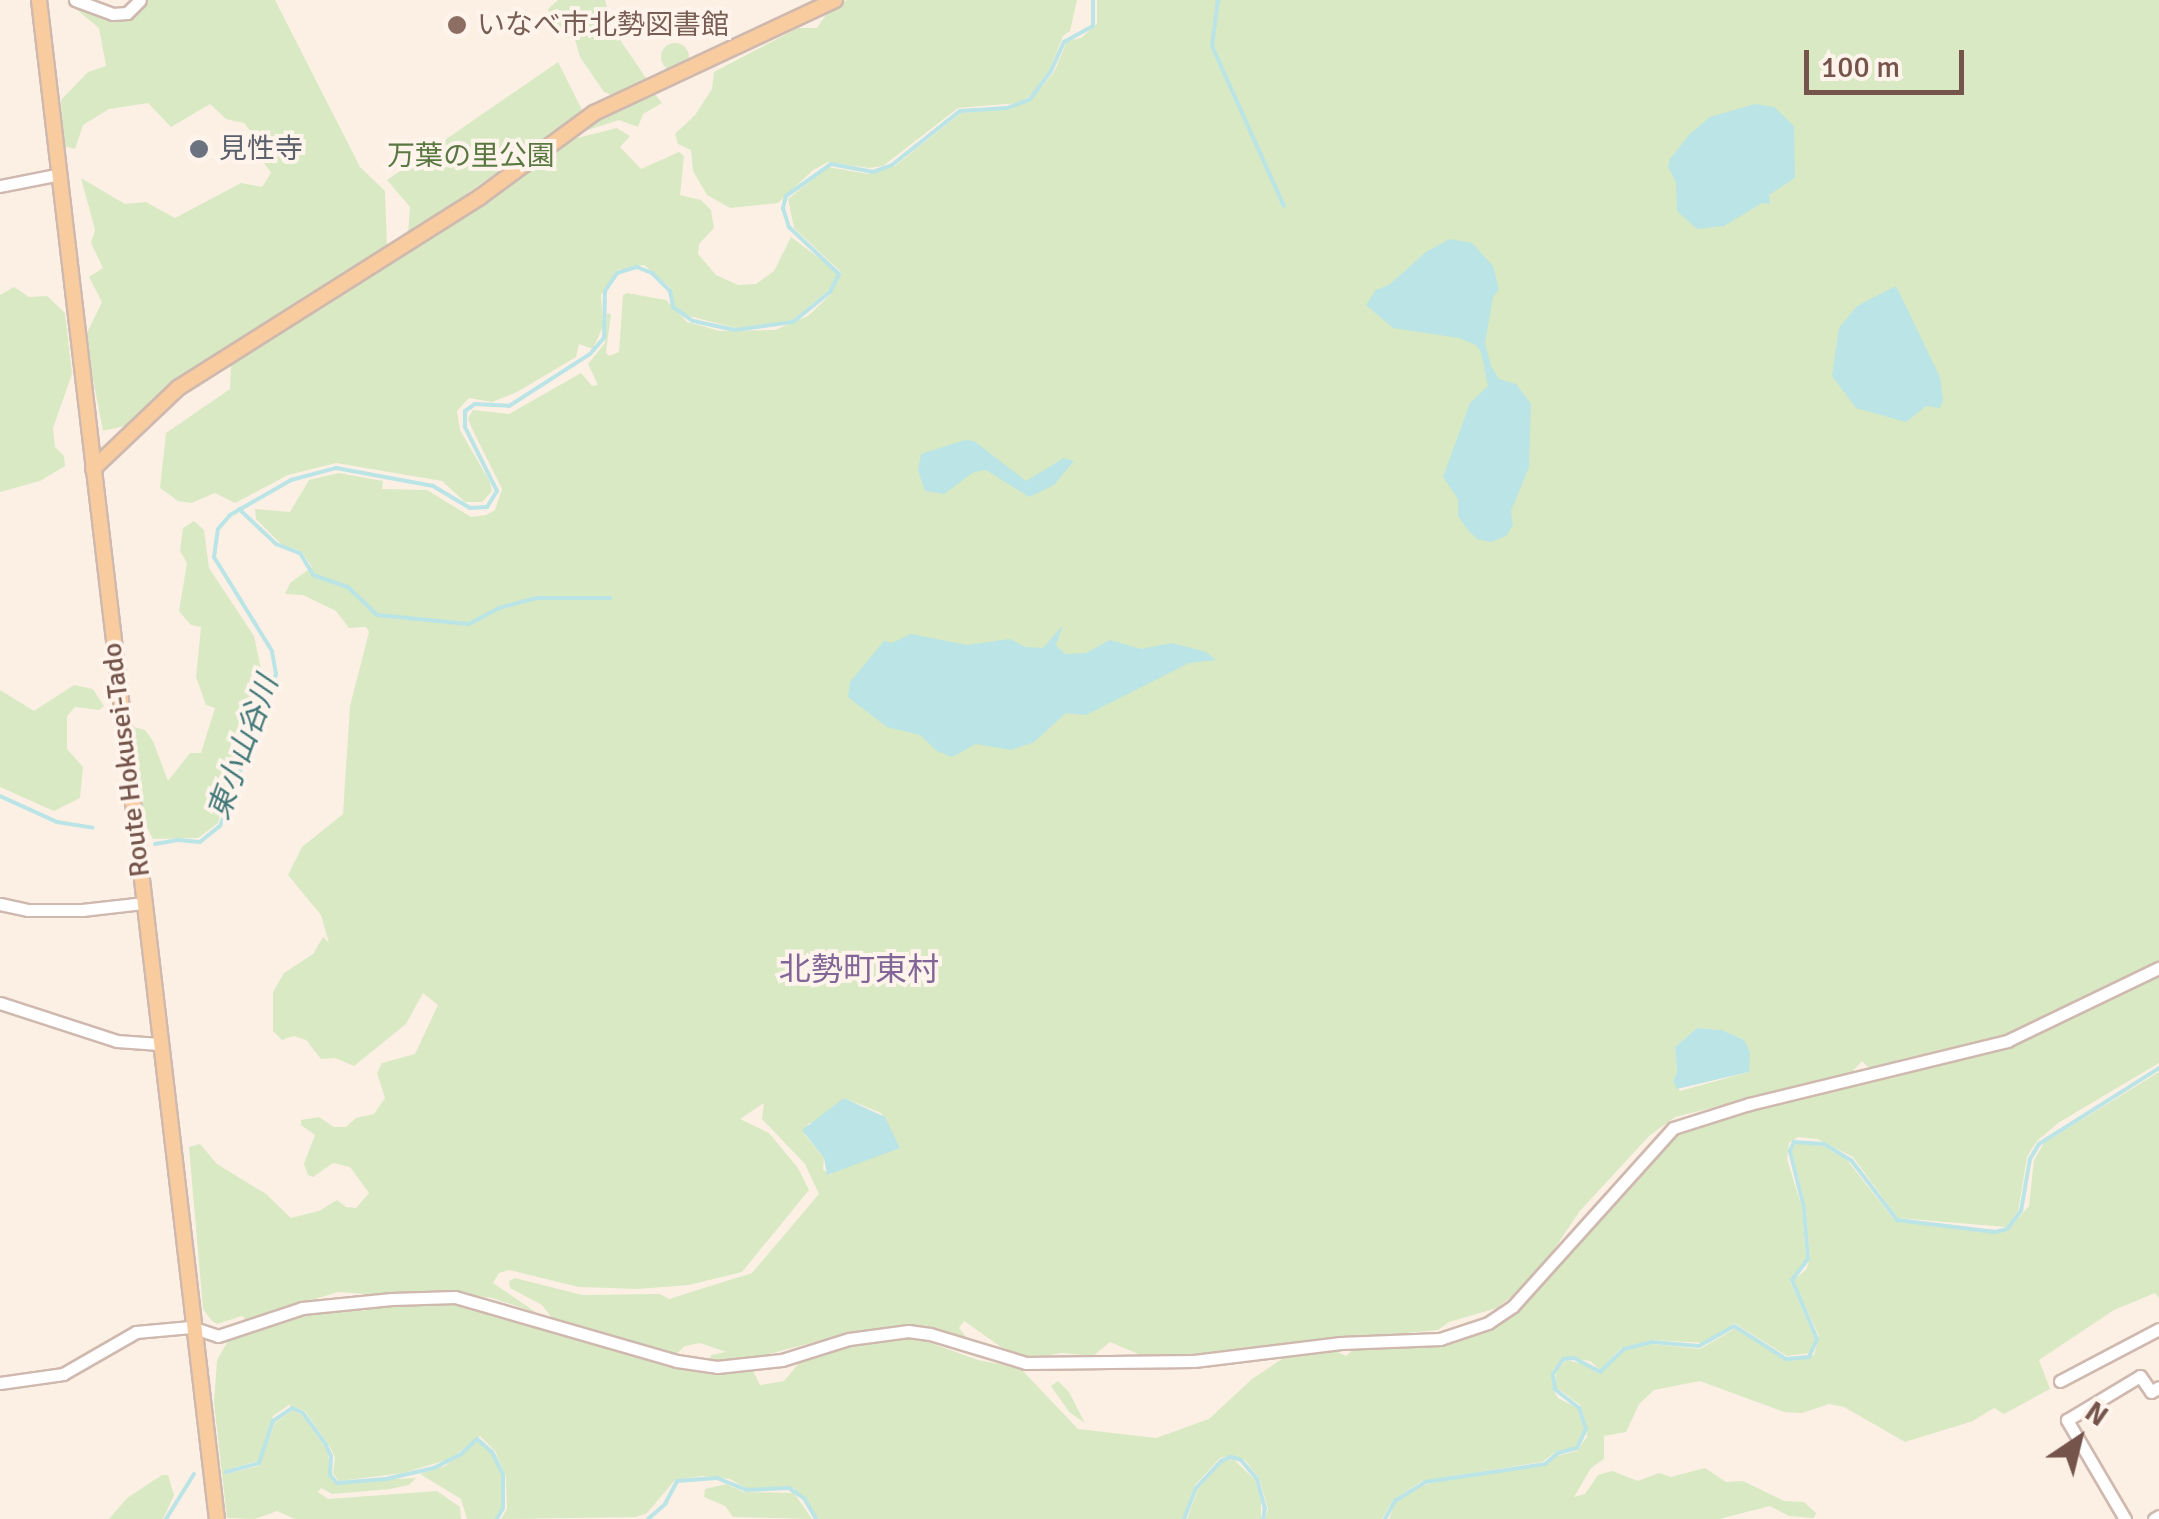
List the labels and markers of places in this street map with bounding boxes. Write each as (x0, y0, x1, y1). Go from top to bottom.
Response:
place label: いなべ市北勢図書館 (477, 8, 729, 42)
marker: いなべ市北勢図書館 (446, 14, 468, 36)
place label: 見性寺 (219, 132, 303, 166)
marker: 見性寺 (188, 138, 210, 160)

